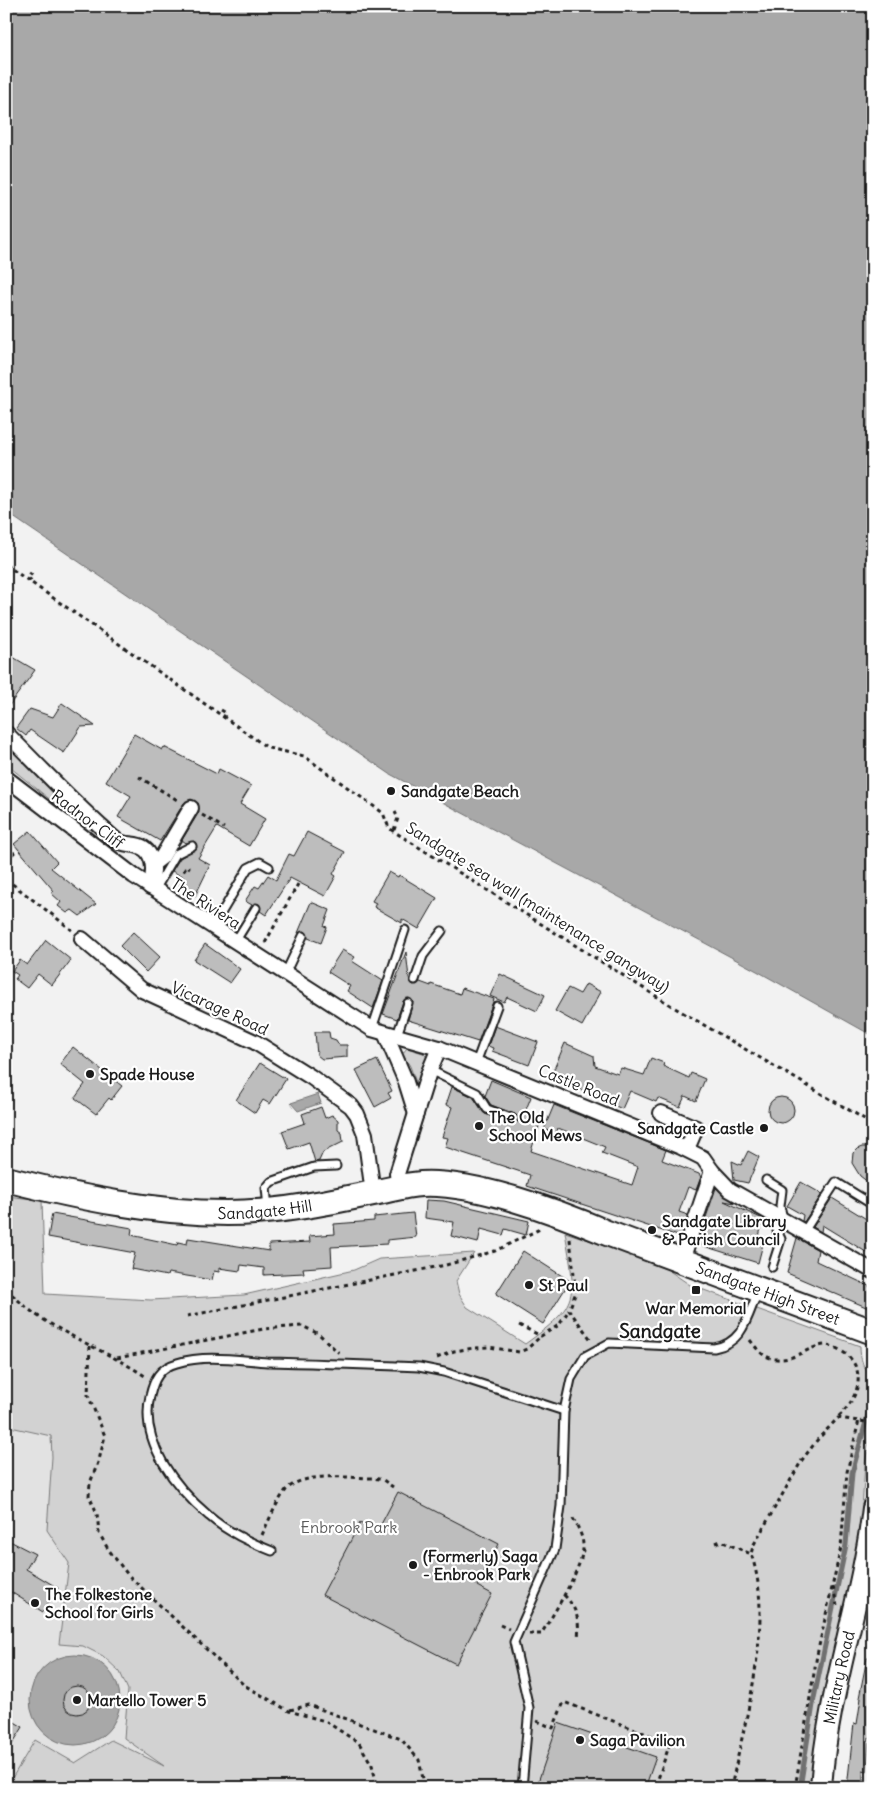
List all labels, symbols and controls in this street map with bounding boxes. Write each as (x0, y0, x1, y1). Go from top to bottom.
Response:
place label: Sandgate Beach (401, 781, 519, 802)
street label: Radnor Cliff (48, 785, 129, 853)
marker: Sandgate Beach (385, 785, 397, 797)
street label: Sandgate sea wall (maintenance gangway) (402, 817, 674, 997)
street label: The Riviera (167, 873, 245, 933)
street label: Vicarage Road (168, 977, 272, 1039)
street label: Castle Road (536, 1060, 622, 1110)
place label: Spade House (100, 1064, 195, 1085)
marker: Spade House (84, 1068, 96, 1080)
place label: The Old School Mews (489, 1107, 582, 1145)
place label: Sandgate Castle (637, 1118, 754, 1139)
marker: The Old School Mews (473, 1120, 485, 1132)
marker: Sandgate Castle (758, 1122, 770, 1134)
street label: Sandgate Hill (217, 1195, 313, 1223)
place label: Sandgate Library & Parish Council (662, 1211, 787, 1249)
marker: Sandgate Library & Parish Council (646, 1224, 658, 1236)
street label: Sandgate High Street (693, 1257, 843, 1329)
place label: St Paul (539, 1275, 588, 1295)
marker: St Paul (523, 1279, 535, 1291)
marker: War Memorial (690, 1284, 702, 1296)
place label: War Memorial (646, 1298, 746, 1318)
district label: Sandgate (619, 1319, 701, 1343)
park label: Enbrook Park (301, 1517, 397, 1537)
place label: (Formerly) Saga - Enbrook Park (423, 1546, 538, 1584)
marker: (Formerly) Saga - Enbrook Park (407, 1559, 419, 1571)
place label: The Folkestone School for Girls (45, 1584, 154, 1622)
marker: The Folkestone School for Girls (29, 1597, 41, 1609)
street label: Military Road (819, 1629, 859, 1726)
place label: Martello Tower 5 (87, 1690, 206, 1710)
marker: Martello Tower 5 (71, 1694, 83, 1706)
place label: Saga Pavilion (590, 1730, 685, 1751)
marker: Saga Pavilion (574, 1734, 586, 1746)

